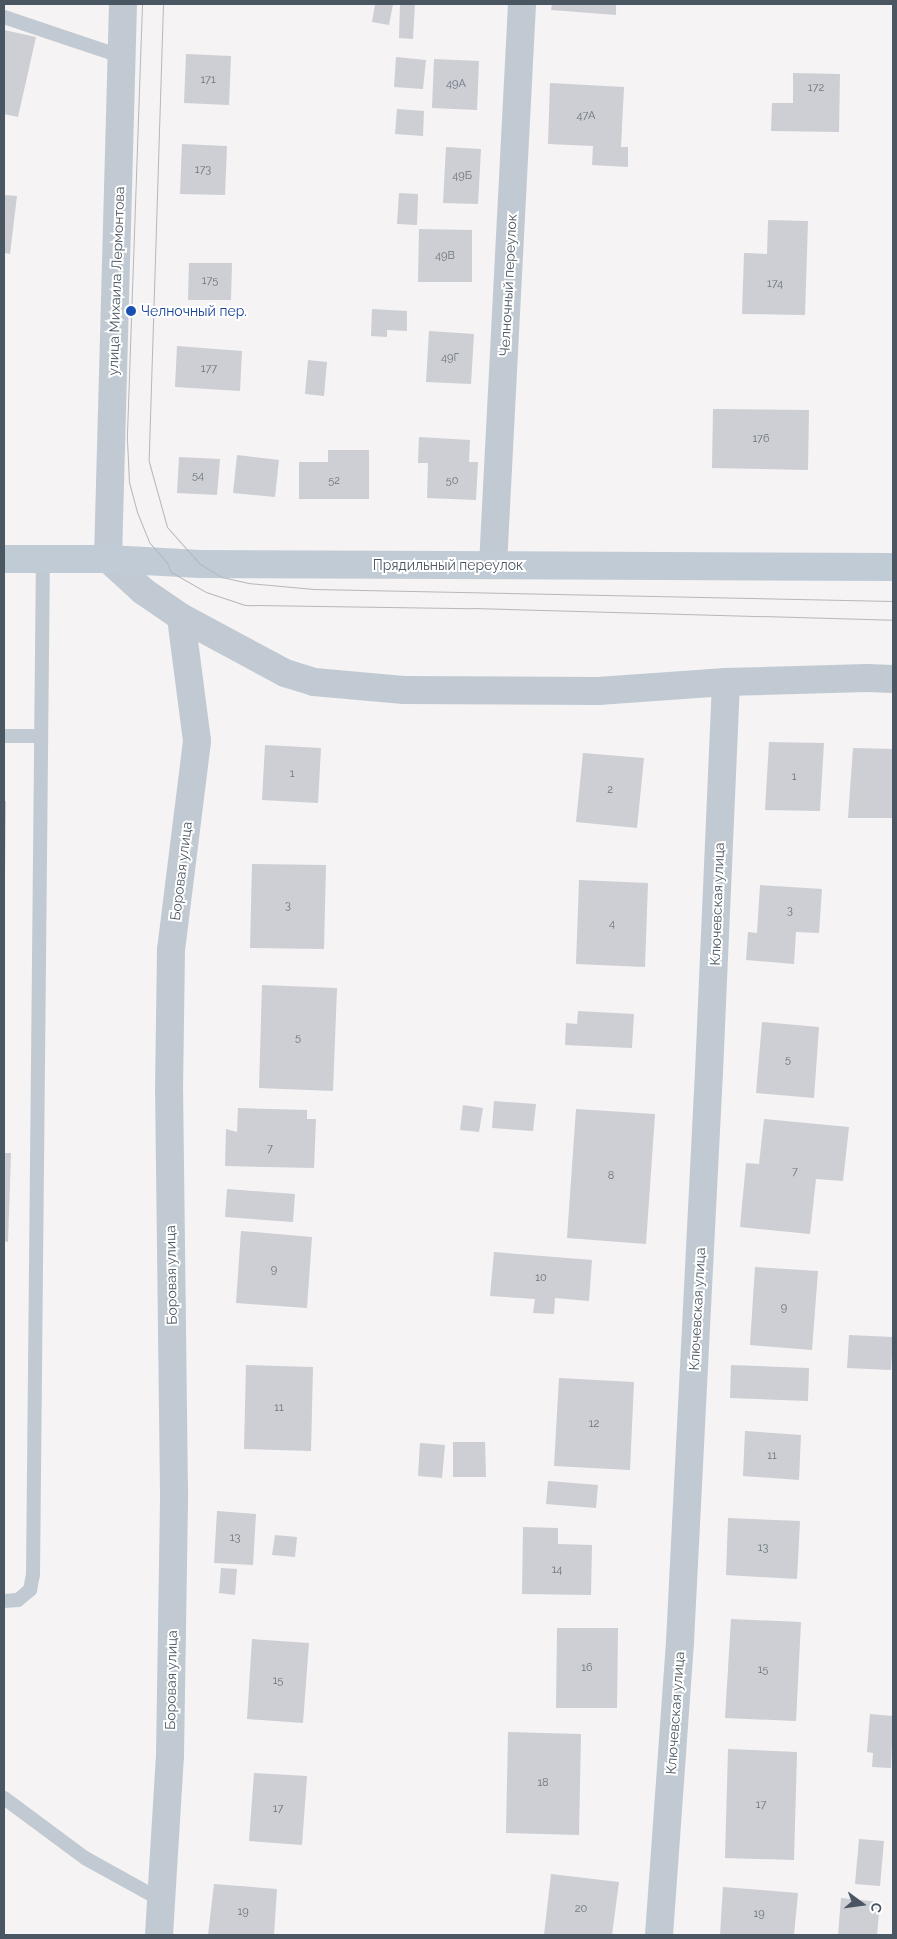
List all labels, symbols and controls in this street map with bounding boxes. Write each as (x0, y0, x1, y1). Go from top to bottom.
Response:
house number: 171 (200, 73, 216, 87)
house number: 49А (446, 77, 466, 91)
house number: 172 (808, 81, 824, 95)
house number: 47А (577, 109, 595, 123)
house number: 173 (195, 163, 211, 177)
house number: 49Б (452, 169, 472, 183)
street label: улица Михаила Лермонтова (104, 186, 128, 376)
street label: Челночный переулок (496, 213, 520, 357)
house number: 49В (435, 249, 455, 263)
house number: 175 (202, 274, 218, 288)
house number: 174 (767, 277, 783, 291)
place label: Челночный пер. (141, 303, 247, 319)
marker: Челночный пер. (125, 305, 137, 317)
house number: 49Г (441, 351, 459, 365)
house number: 177 (201, 362, 217, 376)
house number: 176 (752, 432, 770, 446)
house number: 54 (192, 469, 204, 483)
house number: 52 (328, 474, 340, 488)
house number: 50 (446, 474, 458, 488)
street label: Прядильный переулок (373, 557, 523, 573)
house number: 1 (290, 767, 294, 781)
house number: 1 (792, 770, 796, 784)
house number: 2 (607, 783, 613, 797)
street label: Боровая улица (167, 820, 195, 922)
street label: Ключевская улица (706, 842, 728, 966)
house number: 3 (285, 899, 291, 913)
house number: 3 (787, 904, 793, 918)
house number: 4 (609, 917, 615, 931)
house number: 5 (295, 1031, 301, 1045)
house number: 5 (785, 1053, 791, 1067)
house number: 7 (267, 1142, 273, 1156)
house number: 7 (792, 1165, 798, 1179)
house number: 8 (608, 1169, 614, 1183)
street label: Боровая улица (162, 1225, 180, 1325)
street label: Ключевская улица (685, 1247, 709, 1371)
house number: 9 (271, 1263, 277, 1277)
house number: 10 (535, 1271, 547, 1285)
house number: 9 (781, 1301, 787, 1315)
house number: 11 (274, 1401, 284, 1415)
house number: 12 (589, 1417, 599, 1431)
house number: 11 (767, 1449, 777, 1463)
house number: 13 (230, 1531, 240, 1545)
house number: 13 (758, 1541, 768, 1555)
house number: 14 (552, 1563, 562, 1577)
street label: Боровая улица (162, 1630, 180, 1730)
street label: Ключевская улица (662, 1651, 688, 1775)
house number: 16 (581, 1661, 593, 1675)
house number: 15 (758, 1663, 768, 1677)
house number: 15 (273, 1674, 283, 1688)
house number: 18 (537, 1776, 549, 1790)
house number: 17 (756, 1798, 766, 1812)
house number: 17 (273, 1802, 283, 1816)
north arrow (837, 1879, 887, 1929)
text: С (868, 1901, 885, 1914)
house number: 20 (575, 1902, 587, 1916)
house number: 19 (237, 1905, 249, 1919)
house number: 19 (753, 1907, 765, 1921)

